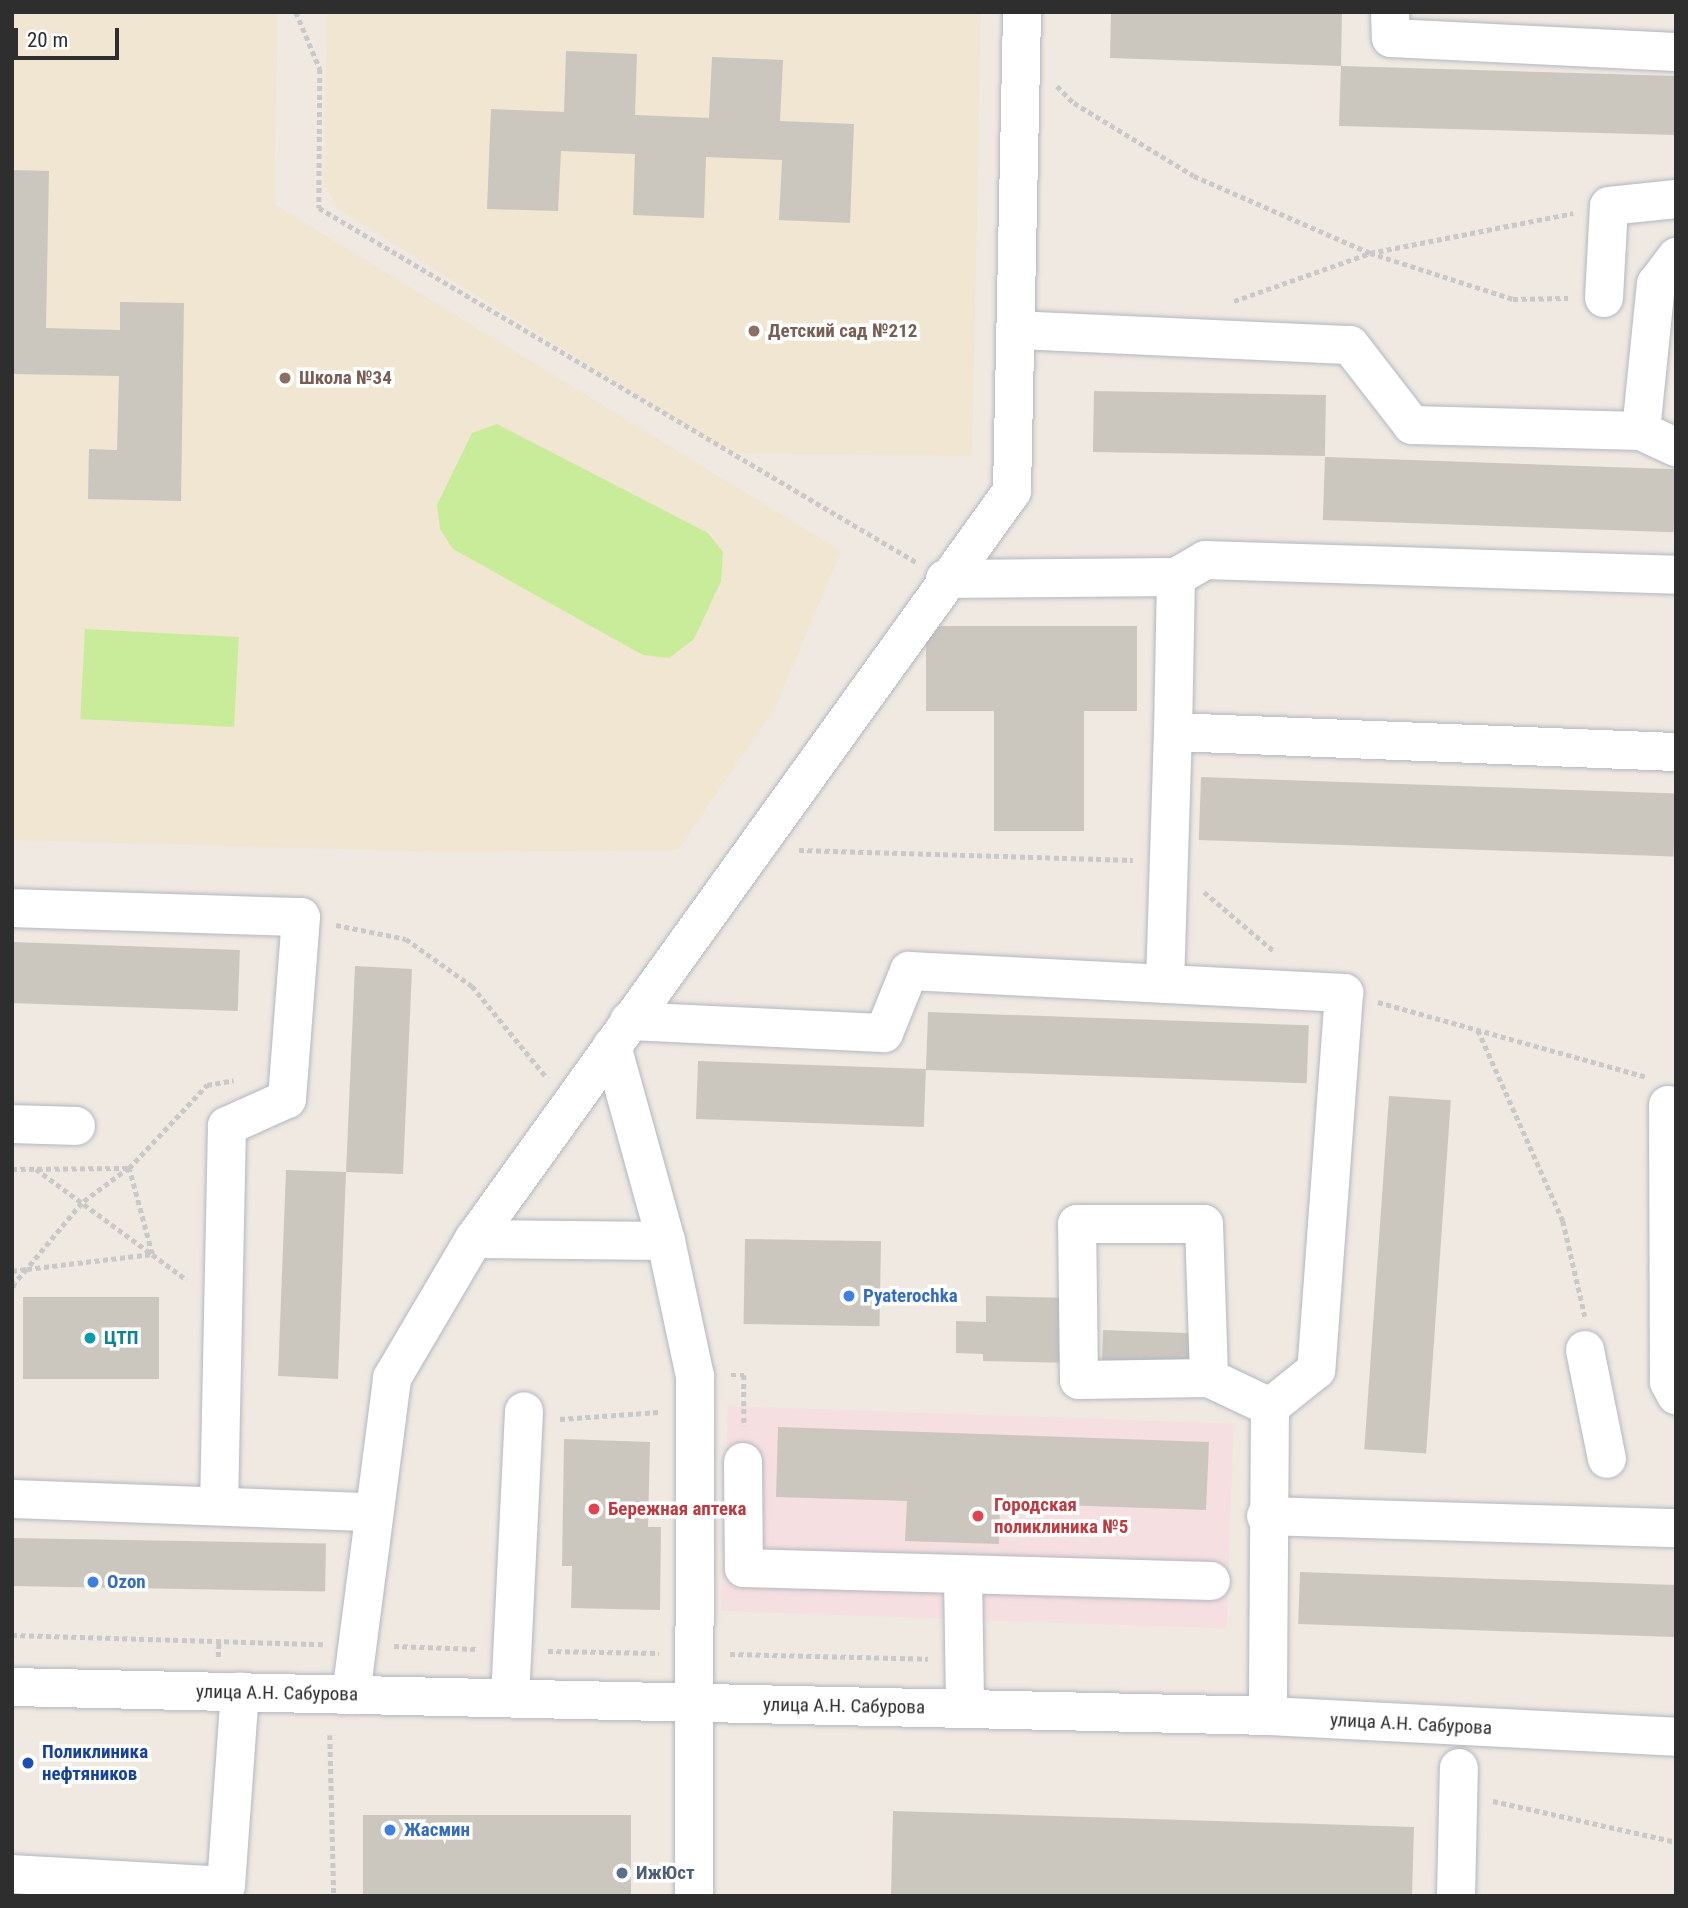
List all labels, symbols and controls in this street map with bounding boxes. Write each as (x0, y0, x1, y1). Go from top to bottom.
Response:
scale bar (18, 14, 122, 58)
text: 20 m (27, 28, 68, 52)
place label: Детский сад №212 (768, 320, 917, 342)
marker: Детский сад №212 (746, 323, 762, 339)
place label: Школа №34 (299, 367, 392, 389)
marker: Школа №34 (277, 370, 293, 386)
place label: Pyaterochka (863, 1285, 958, 1307)
marker: Pyaterochka (841, 1288, 857, 1304)
place label: ЦТП (104, 1327, 138, 1349)
marker: ЦТП (82, 1330, 98, 1346)
place label: Городская поликлиника №5 (994, 1494, 1128, 1538)
place label: Бережная аптека (608, 1498, 747, 1520)
marker: Бережная аптека (586, 1501, 602, 1517)
marker: Городская поликлиника №5 (968, 1506, 988, 1526)
place label: Ozon (107, 1571, 146, 1593)
marker: Ozon (85, 1574, 101, 1590)
street label: улица А.Н. Сабурова (196, 1680, 358, 1706)
street label: улица А.Н. Сабурова (763, 1693, 925, 1719)
street label: улица А.Н. Сабурова (1330, 1708, 1492, 1740)
place label: Поликлиника нефтяников (42, 1741, 148, 1785)
marker: Поликлиника нефтяников (20, 1755, 36, 1771)
place label: Жасмин (404, 1819, 470, 1841)
marker: Жасмин (382, 1822, 398, 1838)
place label: ИжЮст (636, 1862, 695, 1884)
marker: ИжЮст (614, 1865, 630, 1881)

